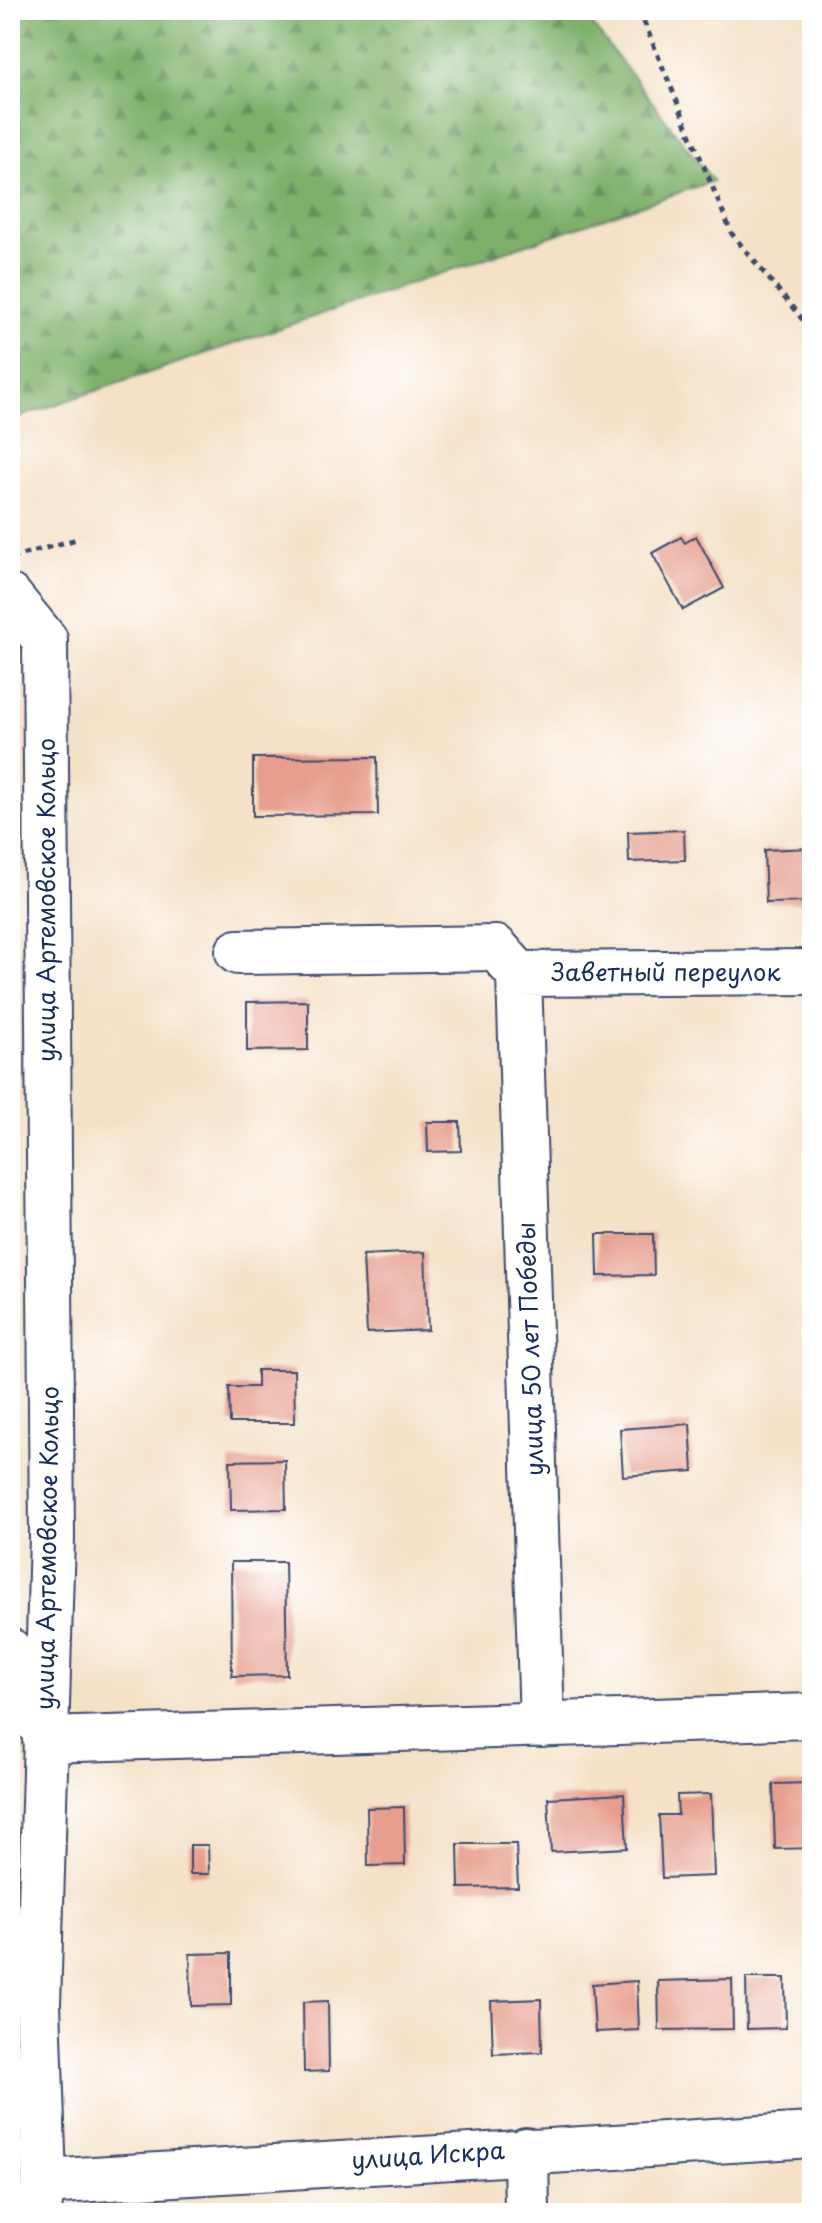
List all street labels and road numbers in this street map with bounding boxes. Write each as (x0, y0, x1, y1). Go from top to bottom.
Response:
street label: улица Артемовское Кольцо (27, 738, 63, 1062)
street label: Заветный переулок (551, 953, 781, 989)
street label: улица 50 лет Победы (507, 1221, 551, 1477)
street label: улица Артемовское Кольцо (25, 1386, 67, 1710)
street label: улица Искра (350, 2131, 506, 2177)

